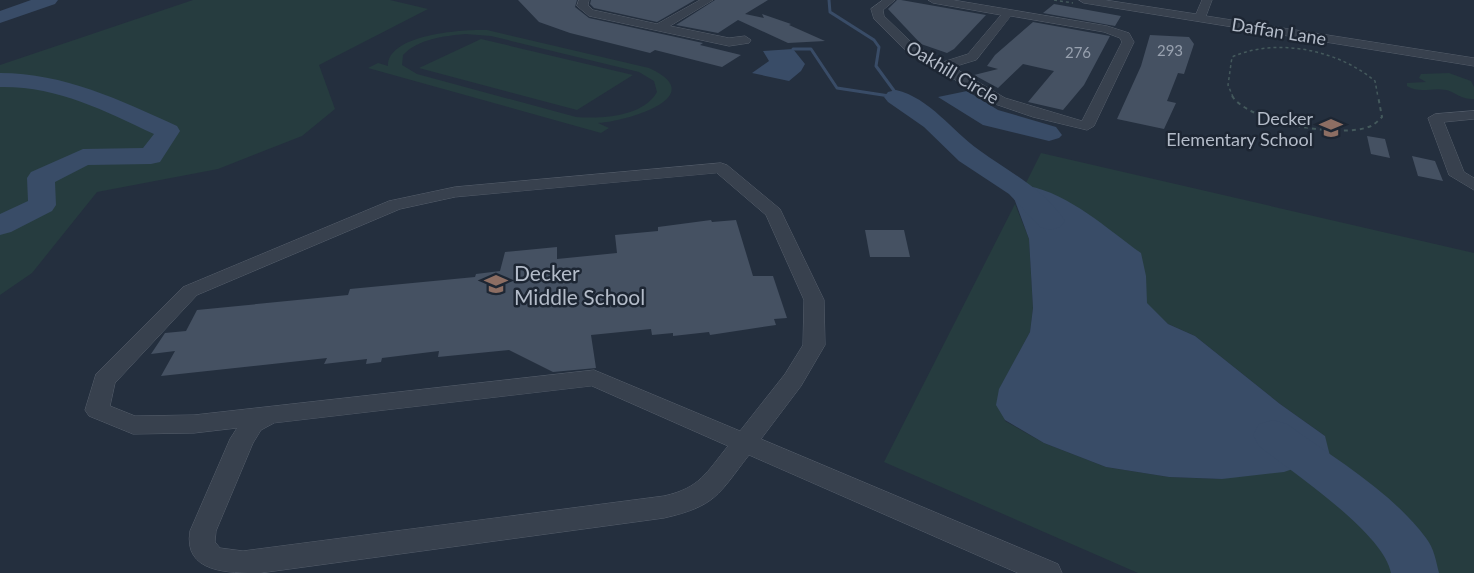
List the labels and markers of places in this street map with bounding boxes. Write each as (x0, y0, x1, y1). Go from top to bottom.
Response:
place label: Decker Elementary School (1166, 107, 1313, 150)
school or university icon: Decker Elementary School (1318, 115, 1344, 141)
place label: Decker Middle School (514, 260, 645, 309)
school or university icon: Decker Middle School (483, 271, 509, 297)

